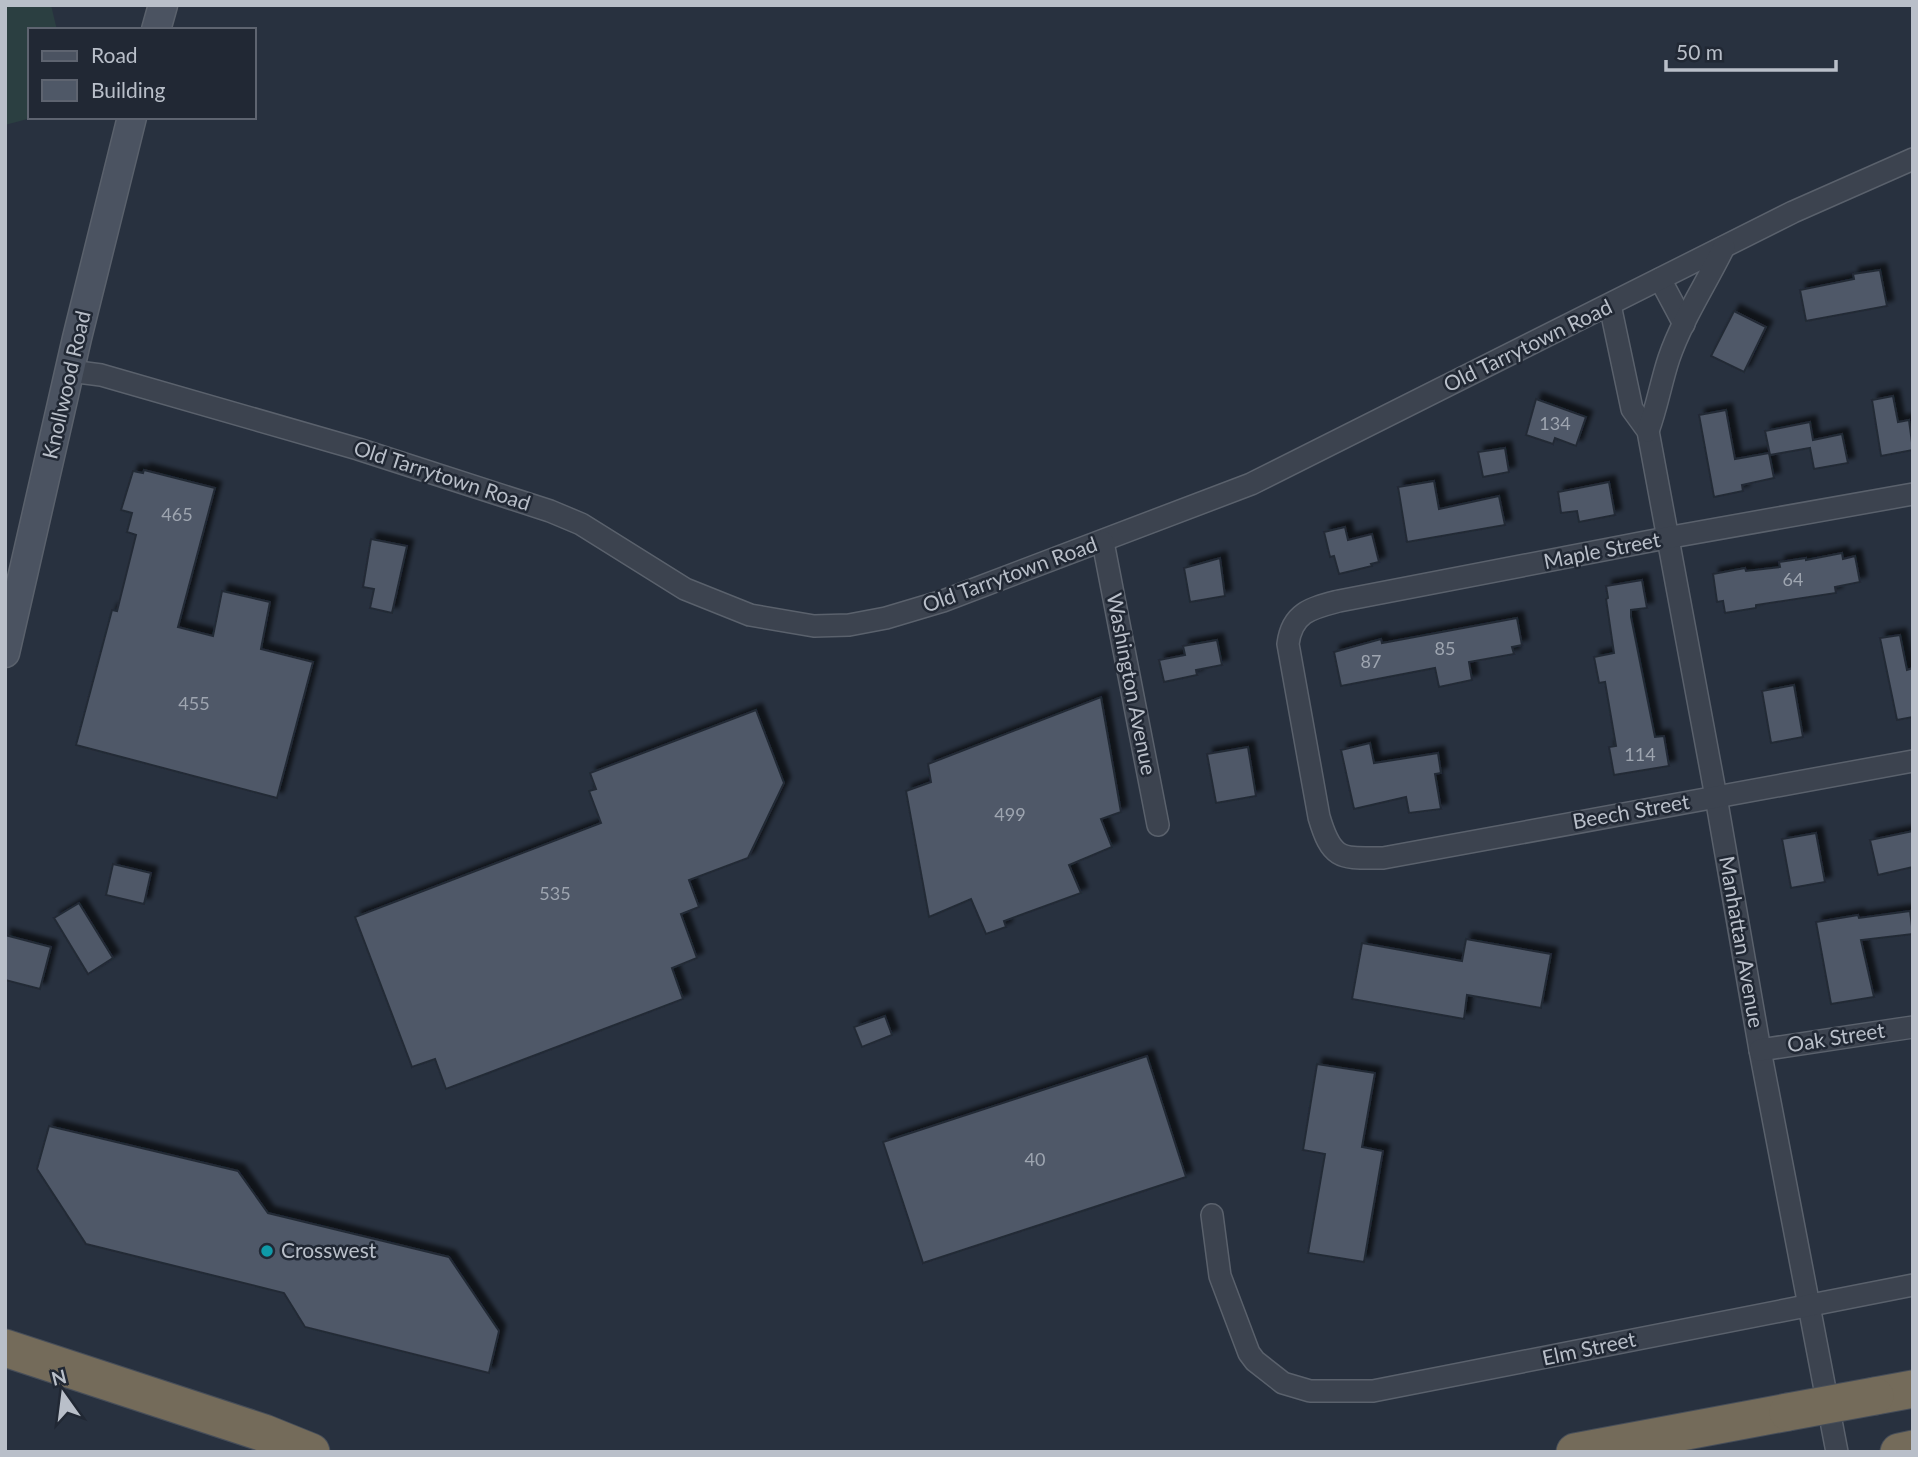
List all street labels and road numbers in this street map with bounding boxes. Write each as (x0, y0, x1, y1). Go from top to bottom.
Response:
street label: Old Tarrytown Road (1439, 293, 1616, 396)
street label: Knollwood Road (36, 308, 95, 461)
street label: Old Tarrytown Road (351, 434, 534, 515)
street label: Maple Street (1541, 526, 1663, 573)
street label: Old Tarrytown Road (919, 530, 1100, 617)
street label: Washington Avenue (1103, 591, 1162, 777)
street label: Beech Street (1570, 788, 1691, 833)
street label: Manhattan Avenue (1715, 854, 1770, 1030)
street label: Oak Street (1785, 1016, 1887, 1057)
street label: Elm Street (1540, 1325, 1638, 1370)

